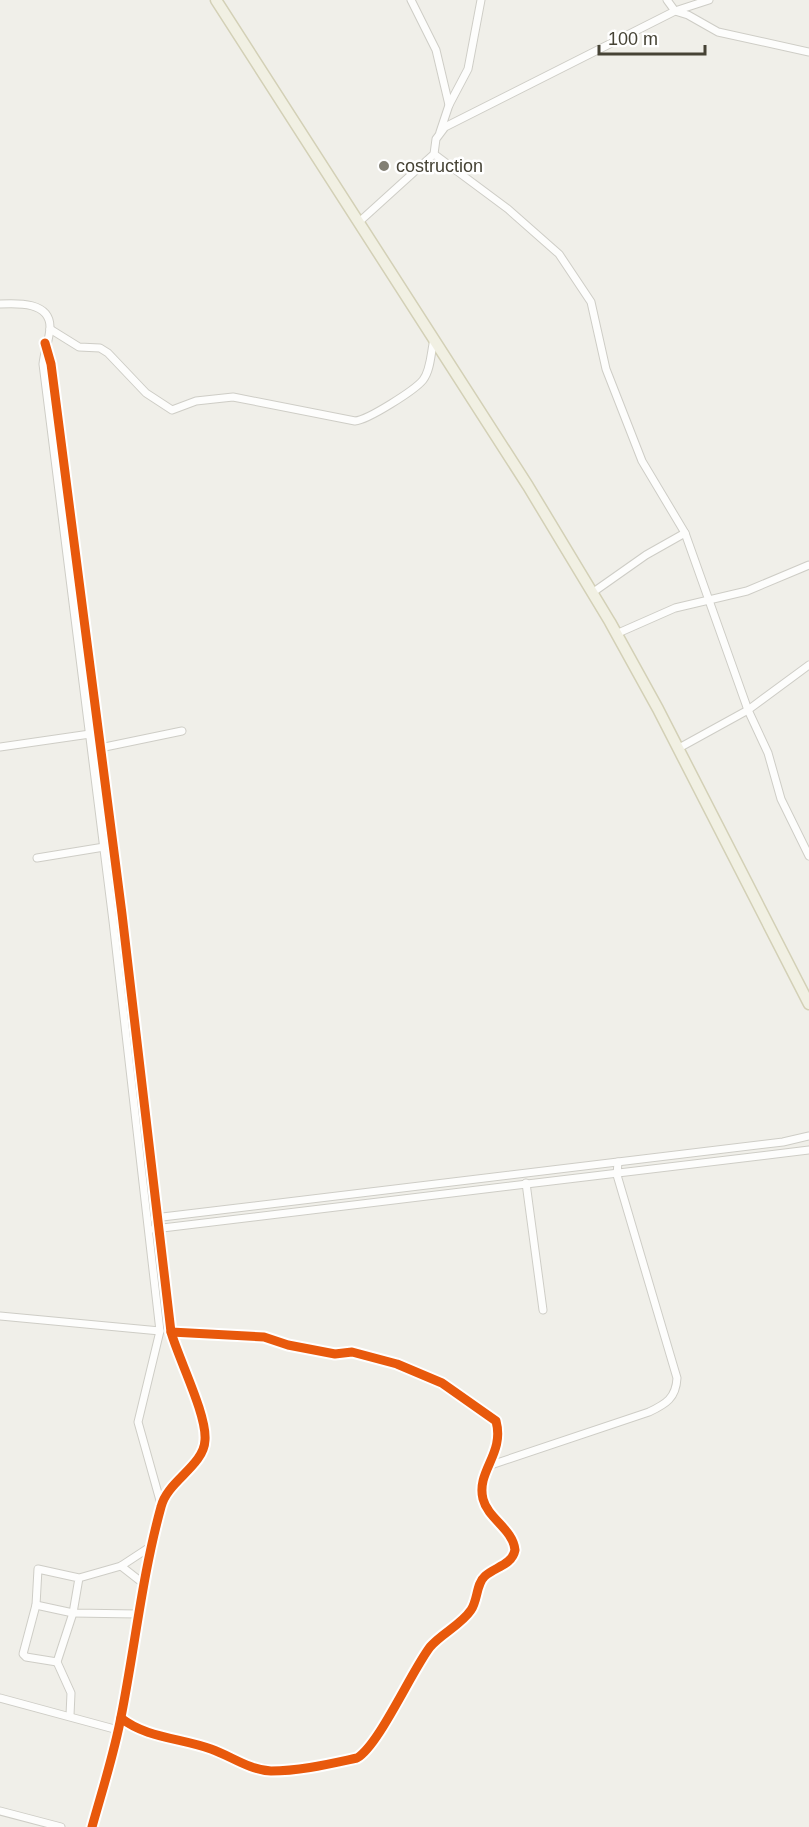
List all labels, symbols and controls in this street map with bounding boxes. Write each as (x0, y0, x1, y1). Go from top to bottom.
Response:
scale bar (599, 18, 706, 56)
text: 100 m (608, 29, 658, 49)
place label: costruction (396, 156, 483, 176)
marker: costruction (377, 159, 391, 173)

